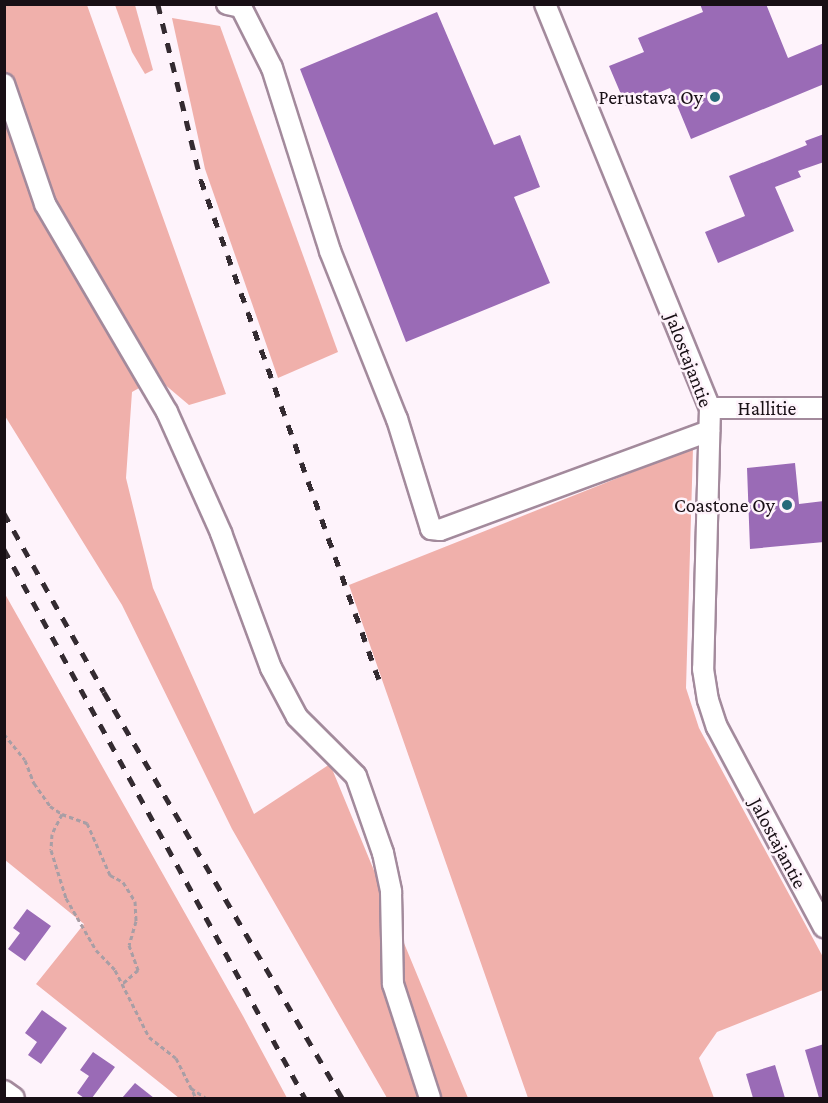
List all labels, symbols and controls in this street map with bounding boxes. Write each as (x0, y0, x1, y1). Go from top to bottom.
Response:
place label: Perustava Oy (599, 85, 703, 109)
marker: Perustava Oy (708, 90, 722, 104)
street label: Jalostajantie (660, 309, 718, 411)
street label: Hallitie (738, 396, 796, 420)
place label: Coastone Oy (674, 493, 775, 517)
marker: Coastone Oy (780, 498, 794, 512)
street label: Jalostajantie (744, 793, 812, 893)

